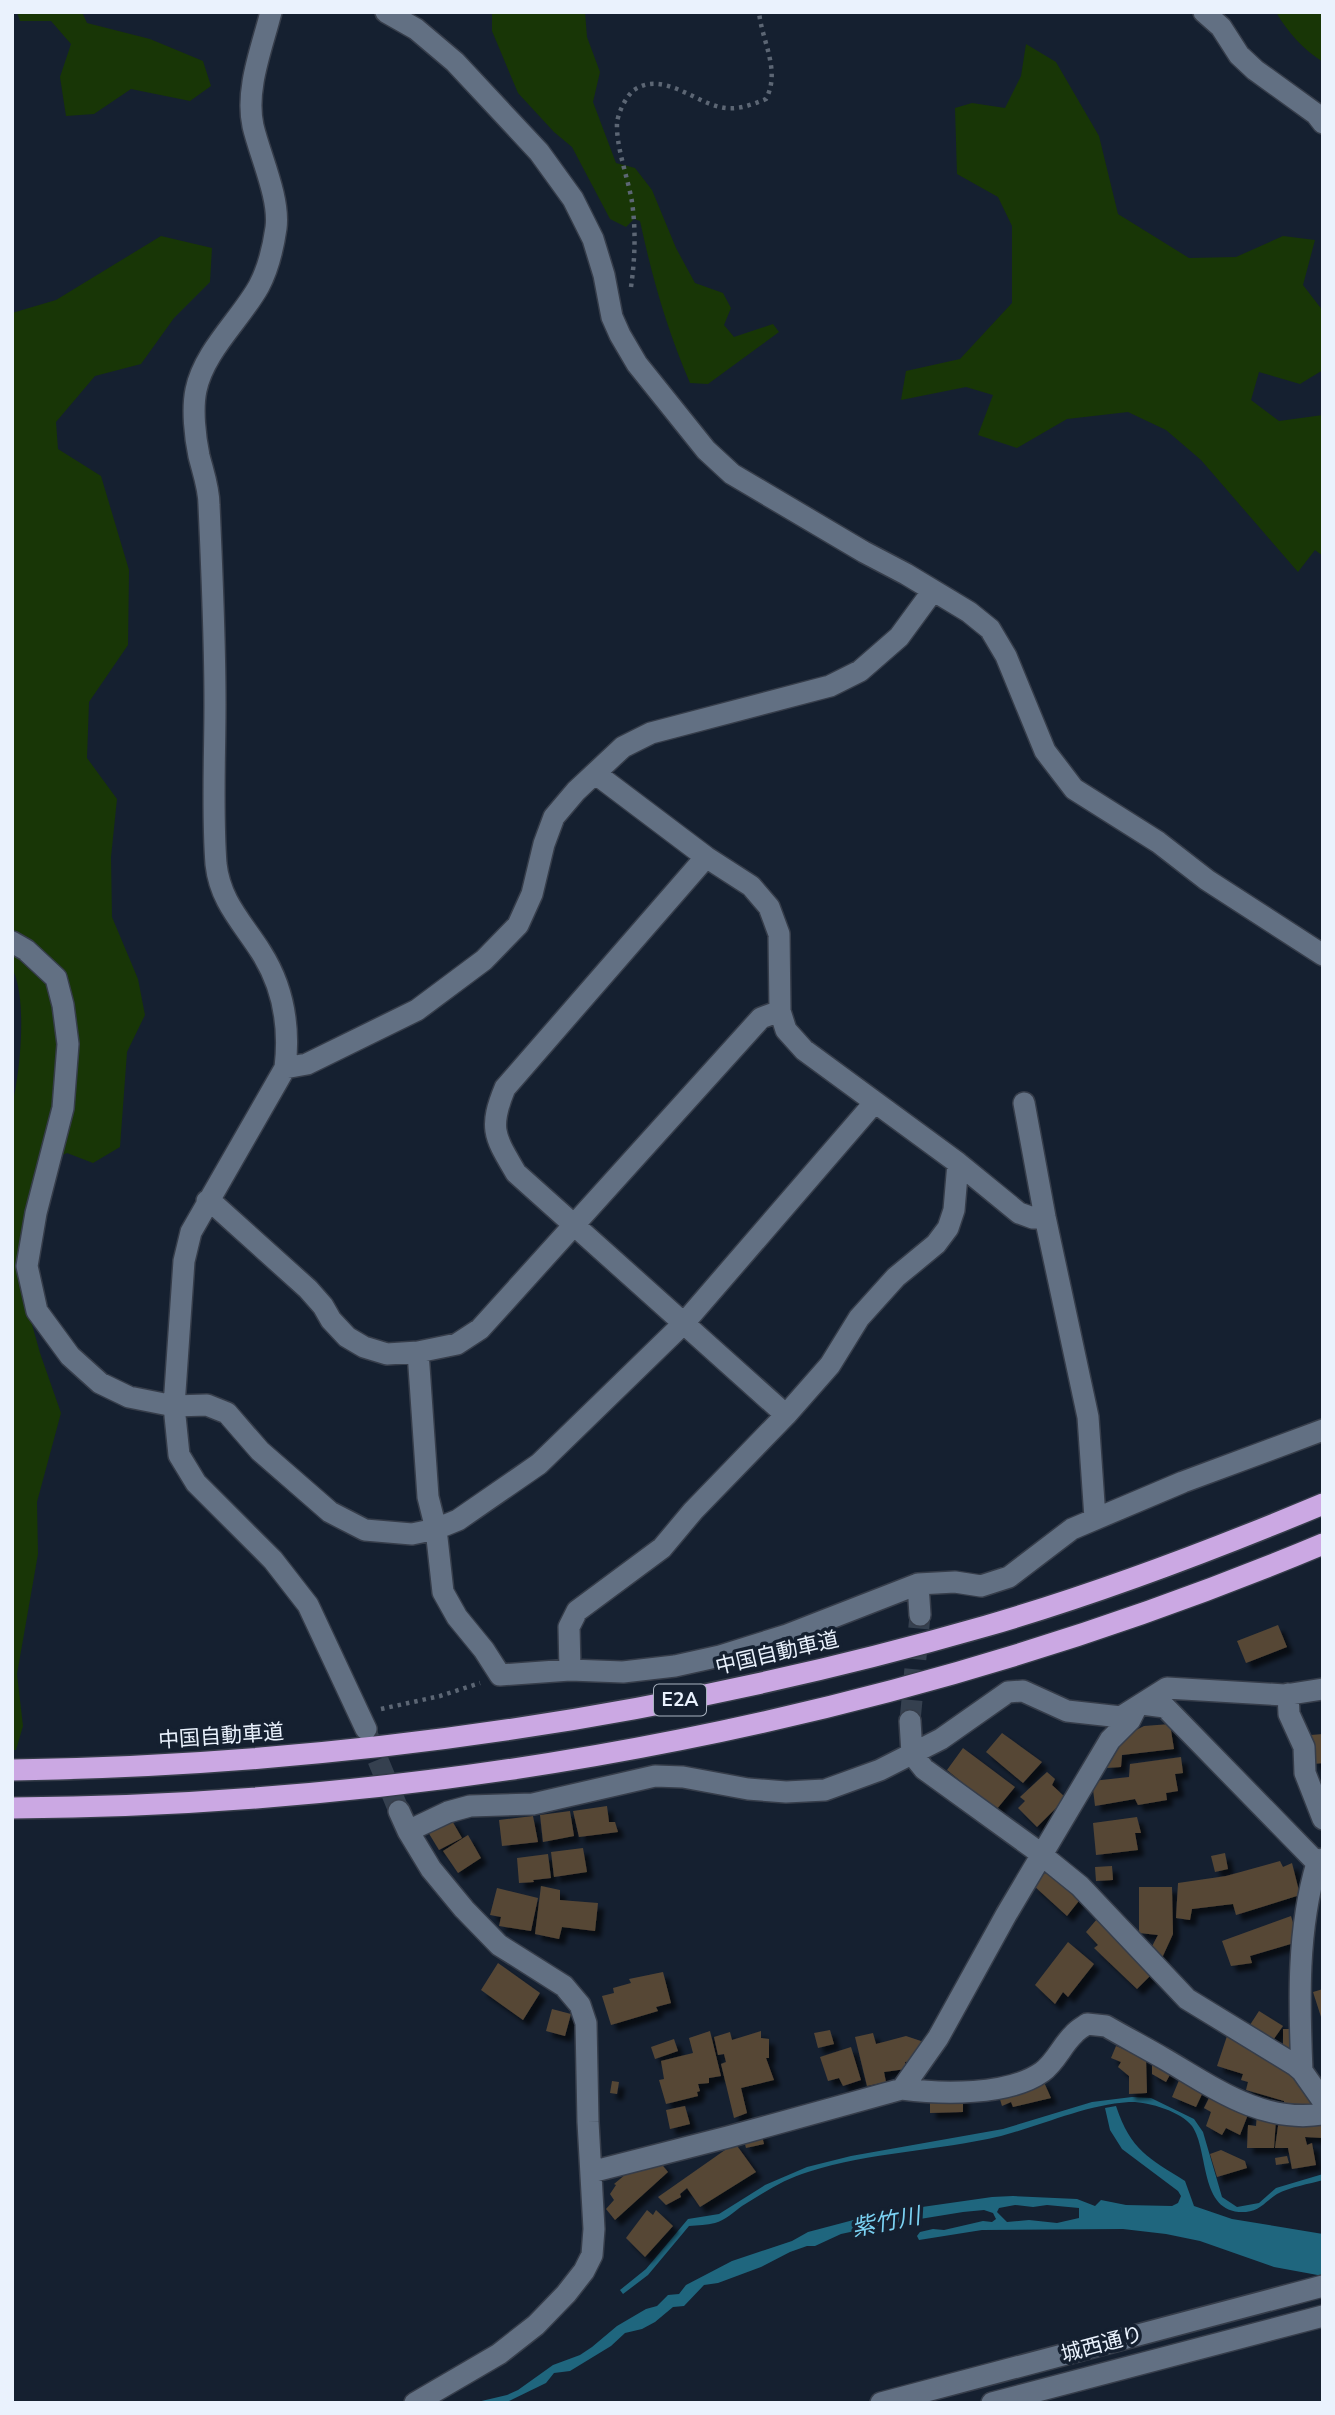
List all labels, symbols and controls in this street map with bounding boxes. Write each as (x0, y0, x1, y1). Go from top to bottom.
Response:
street label: 中国自動車道 (712, 1625, 842, 1681)
road number: E2A (654, 1684, 706, 1716)
street label: 中国自動車道 (157, 1718, 285, 1754)
water label: 紫竹川 (849, 2200, 926, 2244)
street label: 城西通り (1058, 2320, 1146, 2368)

